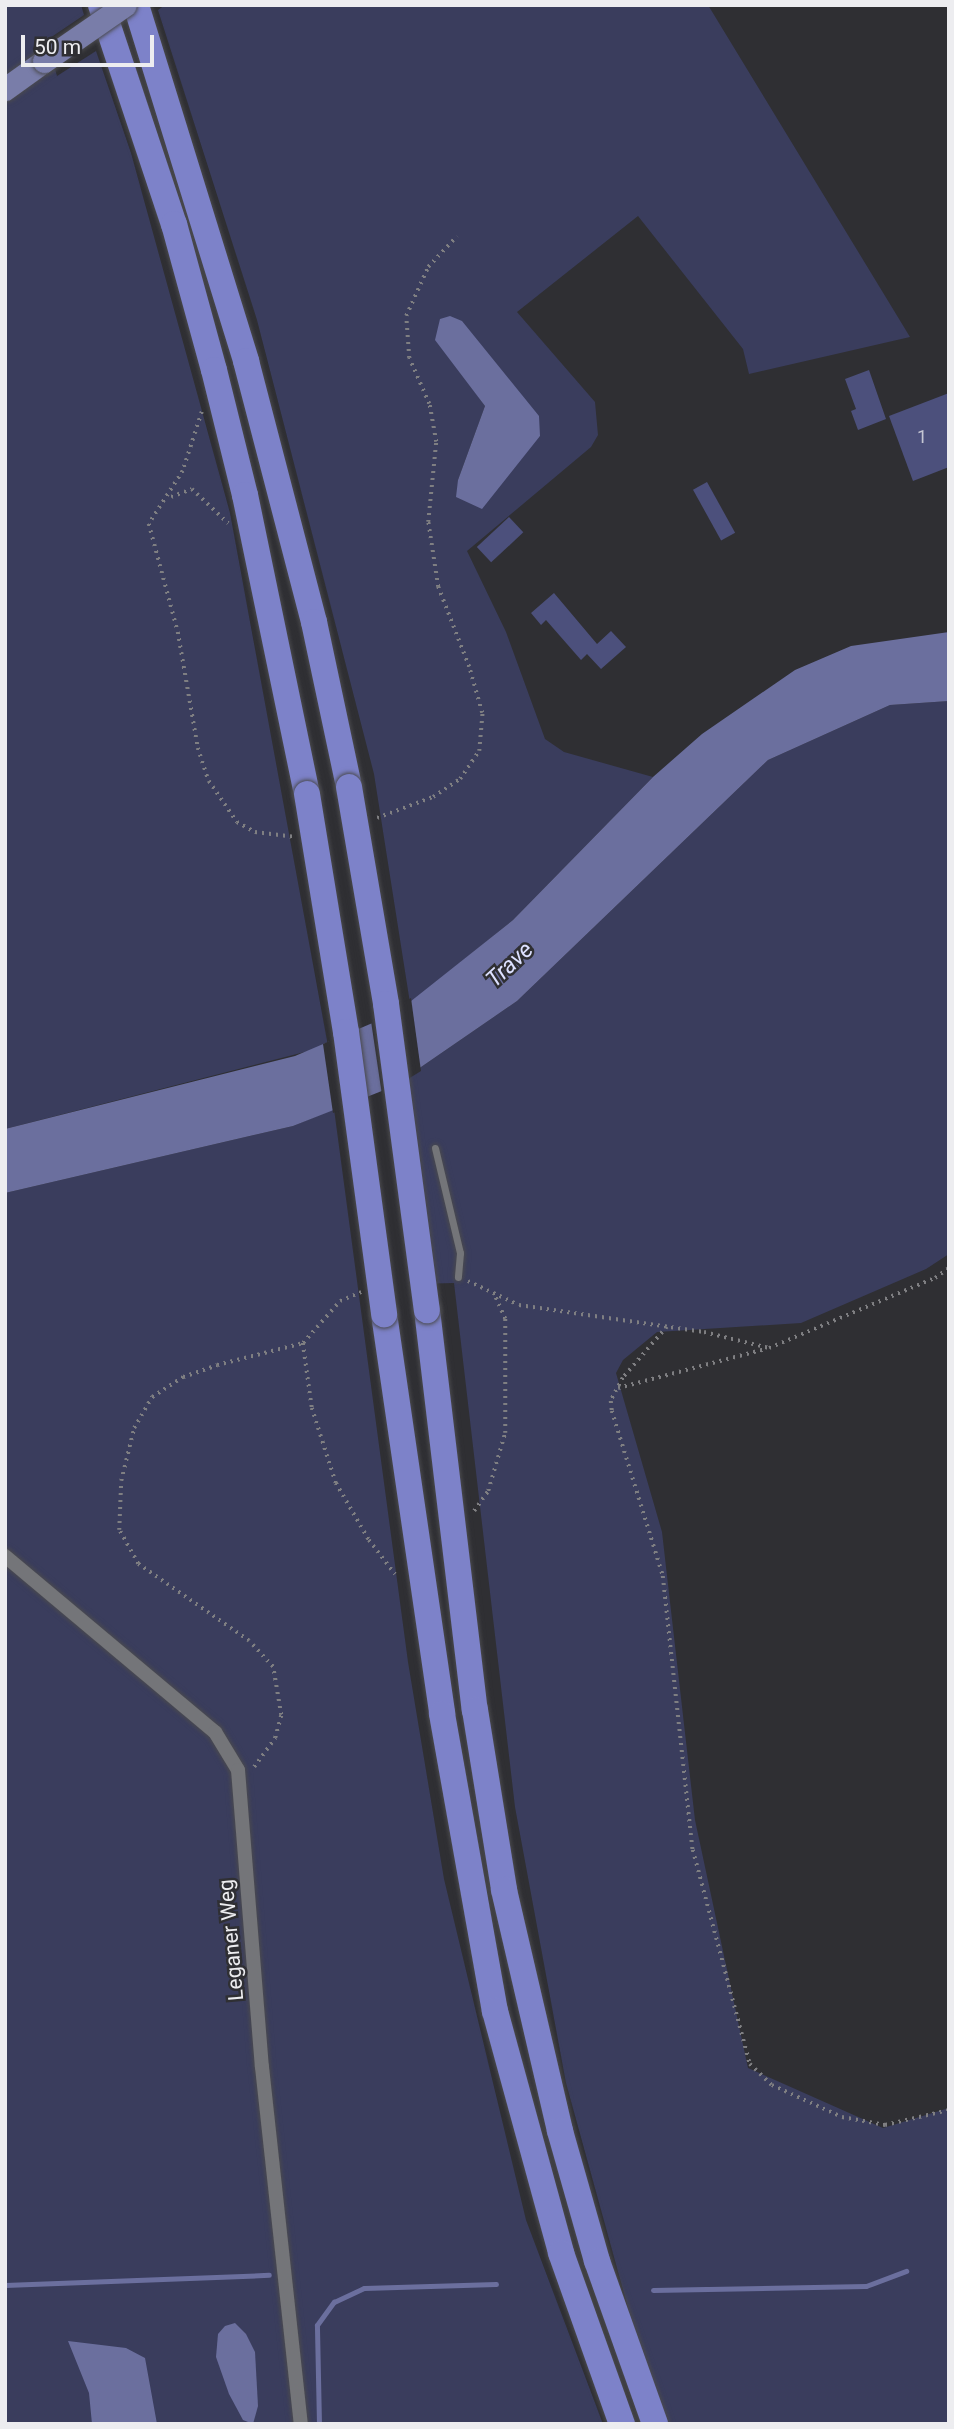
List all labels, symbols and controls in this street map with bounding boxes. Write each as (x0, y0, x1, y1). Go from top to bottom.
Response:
scale bar (24, 21, 158, 65)
text: 50 m (34, 35, 81, 59)
house number: 1 (917, 426, 927, 448)
water label: Trave (481, 936, 539, 994)
street label: Leganer Weg (213, 1878, 249, 2002)

